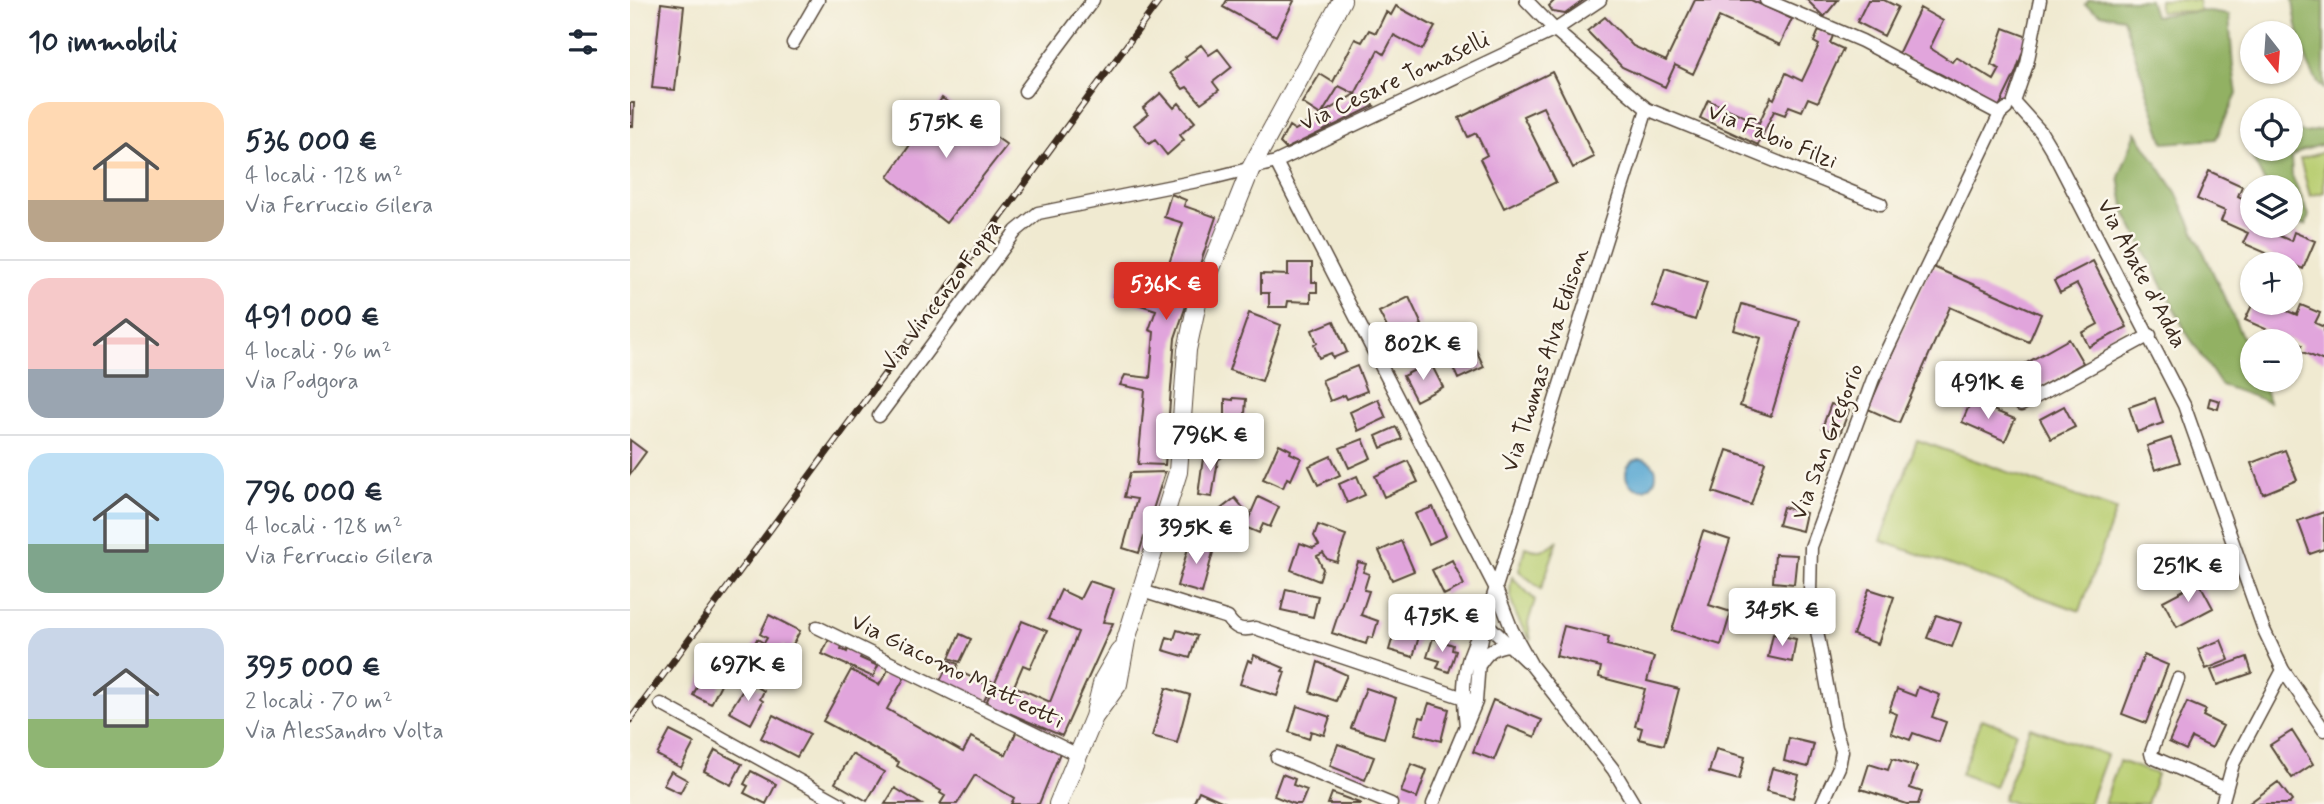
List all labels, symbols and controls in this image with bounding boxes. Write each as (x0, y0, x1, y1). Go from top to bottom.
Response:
north arrow (2240, 21, 2303, 84)
map controls (2240, 21, 2303, 392)
text: 10 immobili (28, 23, 177, 62)
icon: filters (564, 23, 602, 61)
street label: Via Cesare Tomaselli (1295, 25, 1495, 139)
street label: Via Fabio Filzi (1703, 97, 1841, 177)
button: locate (2240, 98, 2303, 161)
pin: 575K € (889, 100, 1003, 160)
text: 575K € (908, 108, 984, 138)
text: 536 000 € (245, 122, 378, 161)
icon: home (84, 130, 168, 214)
text: 4 locali · 128 m² (245, 161, 403, 191)
button: layers (2240, 175, 2303, 238)
text: Via Ferruccio Gilera (245, 191, 433, 221)
street label: Via Abate d'Adda (2089, 194, 2193, 354)
street label: Via Vincenzo Foppa (875, 214, 1009, 378)
street label: Via Thomas Alva Edison (1496, 244, 1596, 476)
button: + (2240, 252, 2303, 315)
pin: 536K € (1109, 262, 1223, 322)
text: 536K € (1130, 270, 1202, 300)
text: 491 000 € (245, 298, 380, 337)
icon: home (84, 306, 168, 390)
pin: 802K € (1366, 322, 1480, 382)
button: − (2240, 329, 2303, 392)
text: 802K € (1384, 330, 1462, 360)
text: 4 locali · 96 m² (245, 337, 392, 367)
street label: Via San Gregorio (1784, 360, 1873, 525)
pin: 491K € (1931, 362, 2045, 421)
text: Via Podgora (245, 367, 359, 397)
text: 491K € (1951, 369, 2025, 399)
pin: 796K € (1153, 414, 1267, 473)
text: 796K € (1172, 421, 1248, 451)
text: 796 000 € (245, 473, 383, 512)
icon: home (84, 481, 168, 565)
pin: 395K € (1139, 506, 1253, 566)
text: 4 locali · 128 m² (245, 512, 403, 542)
text: 395K € (1159, 514, 1233, 544)
text: Via Ferruccio Gilera (245, 542, 433, 572)
pin: 251K € (2131, 544, 2245, 604)
text: 251K € (2153, 552, 2223, 582)
pin: 345K € (1725, 588, 1839, 648)
pin: 475K € (1385, 594, 1499, 654)
text: 345K € (1745, 596, 1819, 626)
text: 475K € (1404, 602, 1480, 632)
street label: Via Giacomo Matteotti (846, 607, 1068, 737)
pin: 697K € (691, 644, 805, 703)
text: 395 000 € (245, 648, 381, 687)
text: 697K € (710, 651, 786, 681)
icon: home (84, 656, 168, 740)
text: 2 locali · 70 m² (245, 687, 393, 717)
text: Via Alessandro Volta (245, 717, 444, 747)

